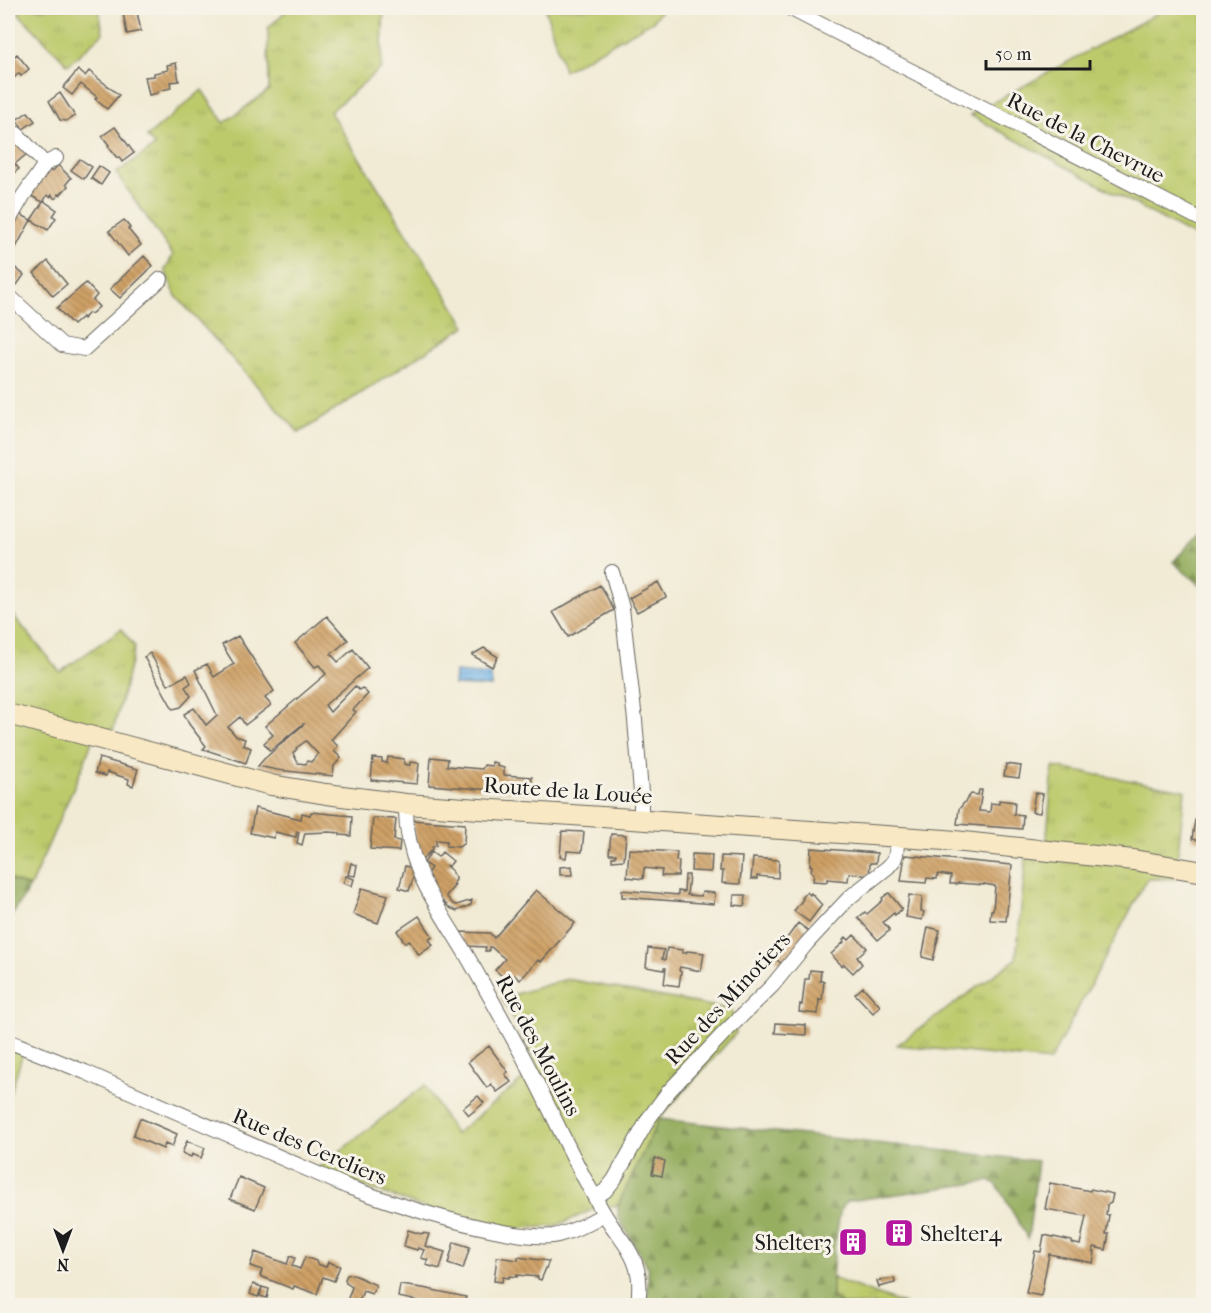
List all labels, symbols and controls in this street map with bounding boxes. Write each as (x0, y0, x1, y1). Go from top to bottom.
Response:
scale bar (986, 33, 1090, 71)
text: 50 m (995, 44, 1032, 65)
street label: Rue de la Chevrue (1002, 87, 1169, 189)
street label: Route de la Louée (483, 772, 653, 810)
street label: Rue des Minotiers (660, 927, 796, 1071)
street label: Rue des Moulins (490, 970, 586, 1120)
street label: Rue des Cercliers (229, 1103, 390, 1191)
building icon: Shelter4 (883, 1217, 915, 1249)
north arrow (33, 1220, 93, 1280)
place label: Shelter4 (920, 1221, 1002, 1247)
building icon: Shelter3 (837, 1226, 869, 1258)
place label: Shelter3 (755, 1230, 832, 1256)
text: N (56, 1255, 69, 1274)

